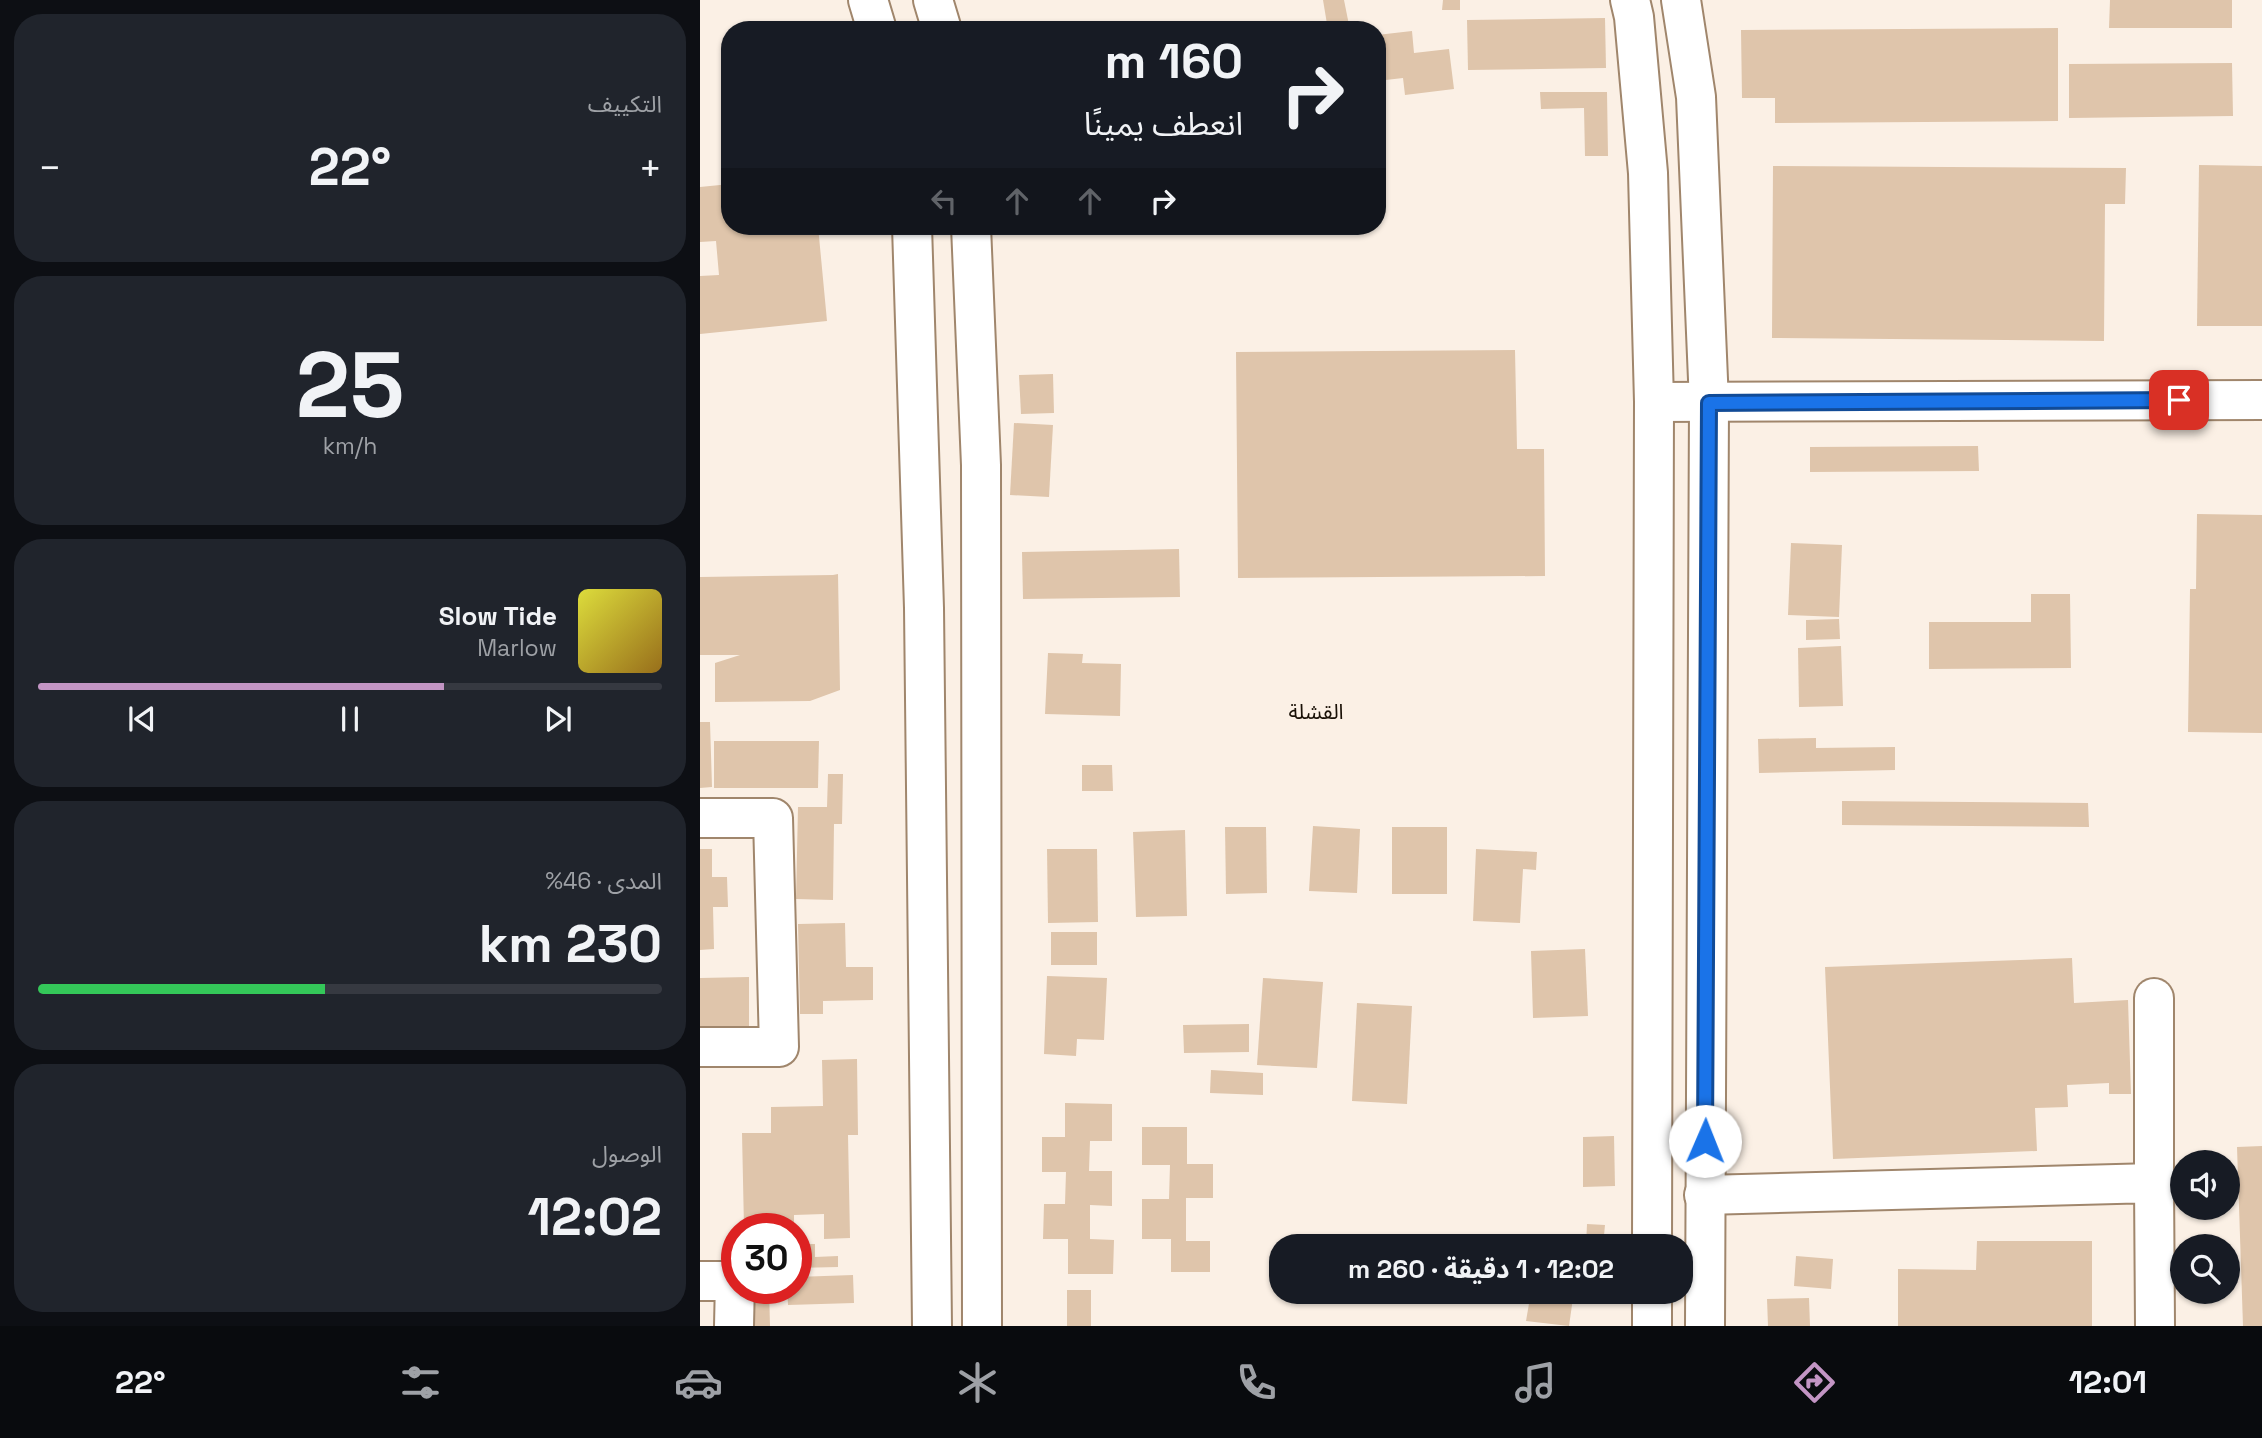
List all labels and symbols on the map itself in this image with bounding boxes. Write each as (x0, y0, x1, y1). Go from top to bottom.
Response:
pin (2149, 370, 2209, 430)
district label: القشلة (1288, 698, 1344, 725)
position arrow (1668, 1104, 1742, 1178)
speed limit sign: 30 (721, 1213, 812, 1304)

